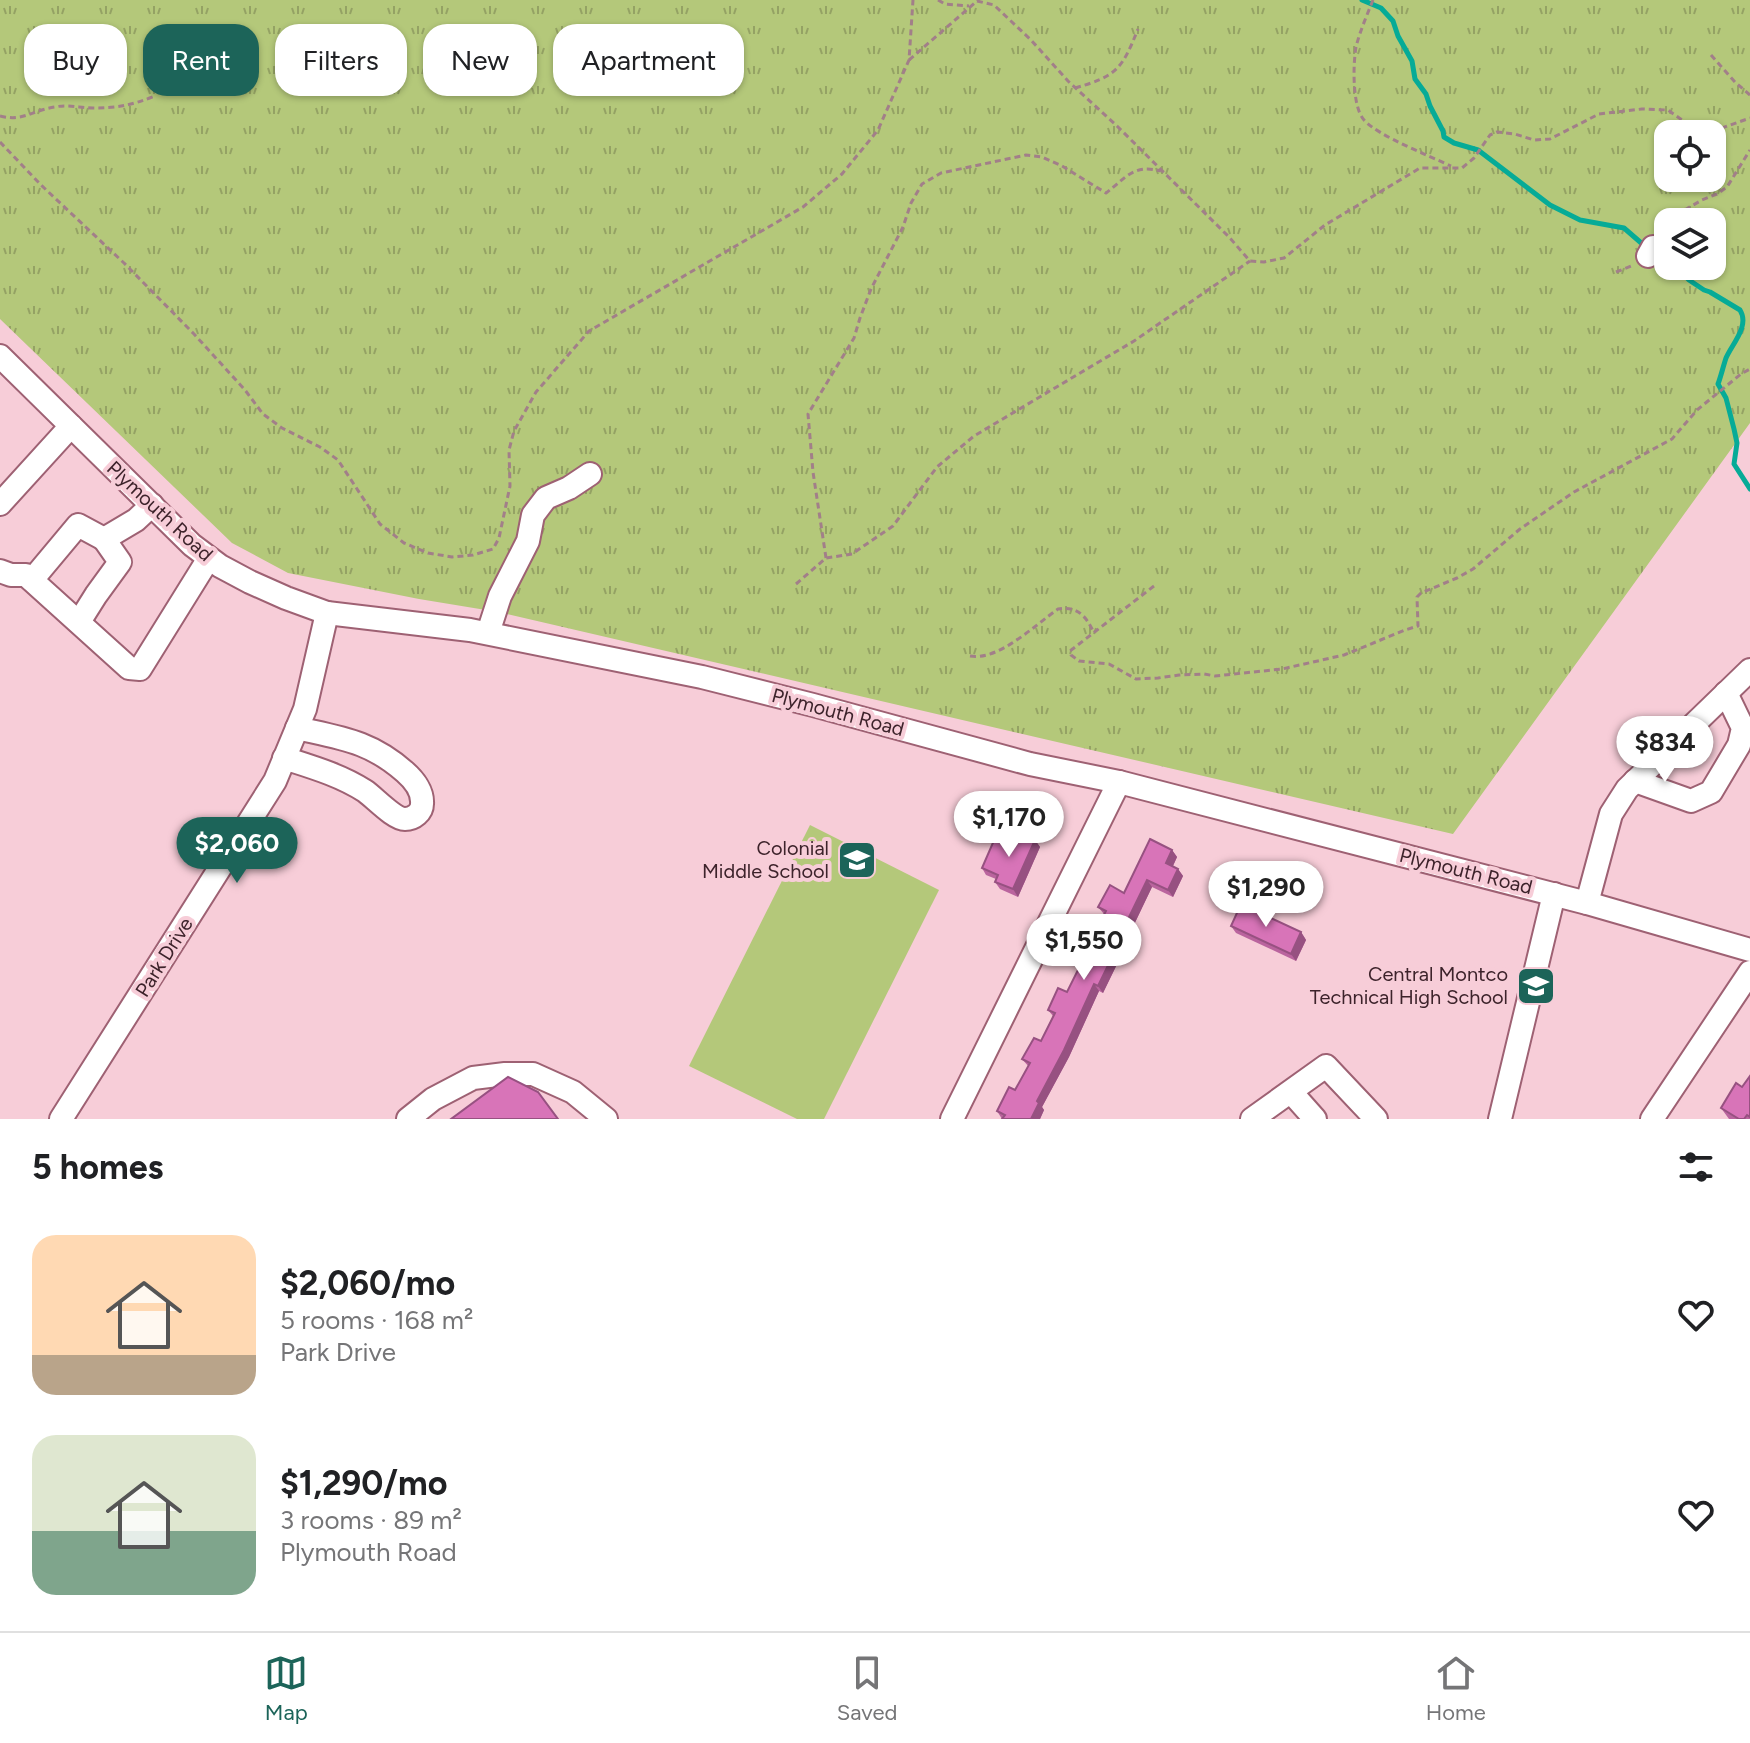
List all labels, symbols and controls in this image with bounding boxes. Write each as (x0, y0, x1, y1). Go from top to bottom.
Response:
chip: Buy (24, 24, 127, 96)
chip: Rent (143, 24, 259, 96)
chip: Filters (275, 24, 407, 96)
chip: New (423, 24, 537, 96)
chip: Apartment (553, 24, 744, 96)
map controls (1654, 120, 1726, 280)
button: locate (1654, 120, 1726, 192)
button: layers (1654, 208, 1726, 280)
street label: Plymouth Road (102, 456, 218, 566)
street label: Plymouth Road (769, 683, 907, 741)
pin: $834 (1618, 716, 1712, 784)
text: $834 (1634, 726, 1696, 758)
pin: $1,170 (944, 791, 1074, 859)
text: $1,170 (972, 801, 1046, 833)
pin: $2,060 (172, 817, 302, 885)
text: $2,060 (195, 827, 279, 859)
place label: Colonial Middle School (702, 836, 829, 883)
school or university icon: Colonial Middle School (836, 839, 878, 881)
street label: Plymouth Road (1397, 843, 1535, 899)
pin: $1,290 (1201, 861, 1331, 929)
text: $1,290 (1226, 871, 1306, 903)
street label: Park Drive (130, 913, 198, 1001)
pin: $1,550 (1019, 914, 1149, 982)
text: $1,550 (1044, 924, 1124, 956)
place label: Central Montco Technical High School (1310, 962, 1508, 1009)
school or university icon: Central Montco Technical High School (1515, 965, 1557, 1007)
icon: filters (1674, 1145, 1718, 1189)
text: 5 homes (32, 1147, 163, 1188)
text: $2,060/mo (280, 1263, 455, 1304)
icon: home (96, 1267, 192, 1363)
icon: heart (1674, 1293, 1718, 1337)
text: 5 rooms · 168 m² (280, 1304, 473, 1336)
text: Park Drive (280, 1336, 396, 1368)
text: $1,290/mo (280, 1463, 447, 1504)
icon: home (96, 1467, 192, 1563)
icon: heart (1674, 1493, 1718, 1537)
text: 3 rooms · 89 m² (280, 1504, 462, 1536)
text: Plymouth Road (280, 1536, 457, 1568)
tab: Map (264, 1651, 308, 1726)
tab: Saved (837, 1651, 897, 1726)
tab: Home (1426, 1651, 1486, 1726)

